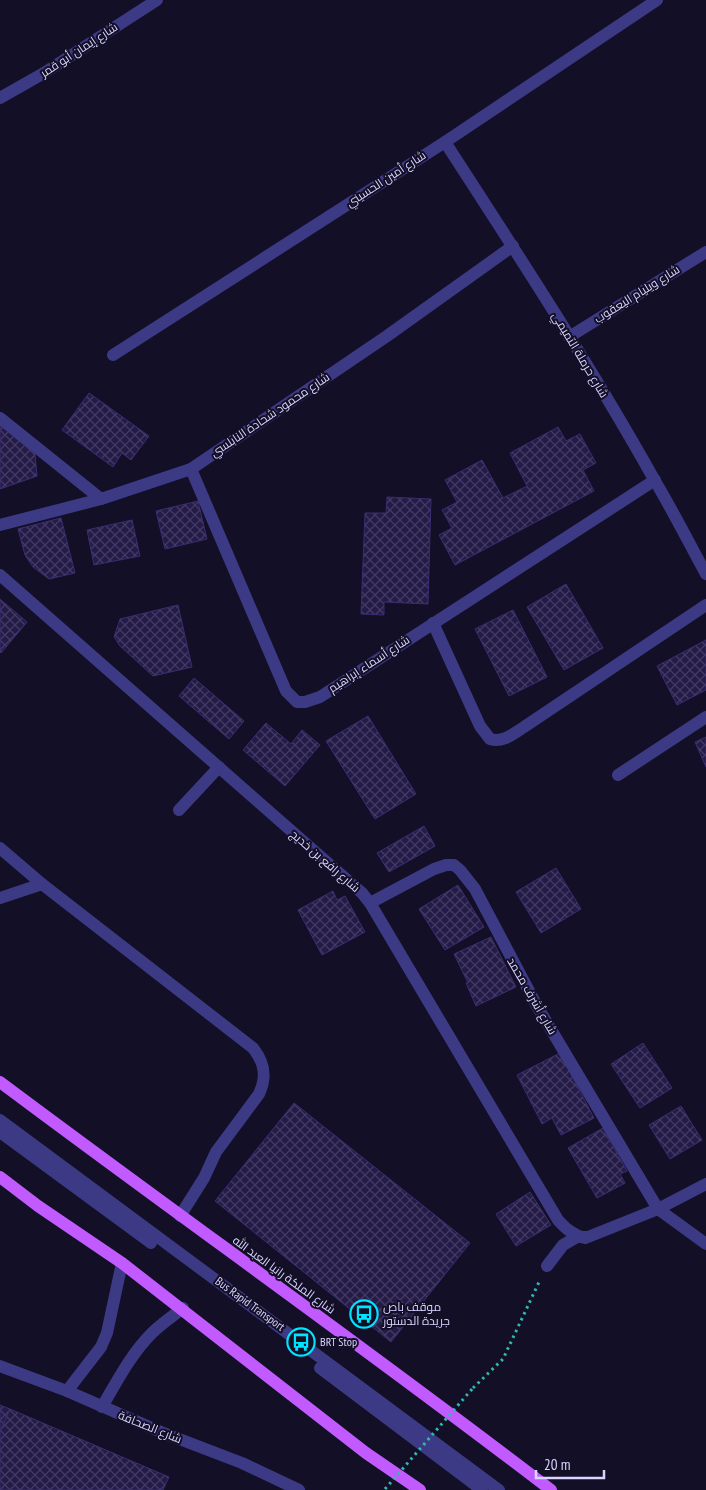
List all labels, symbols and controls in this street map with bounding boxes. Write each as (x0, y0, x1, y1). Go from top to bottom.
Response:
street label: شارع إيمان أبو قمر (36, 19, 121, 82)
street label: شارع أمين الحسيني (343, 147, 430, 212)
street label: شارع ويليام اليعقوب (591, 261, 683, 327)
street label: شارع حرملة التميمي (546, 309, 612, 402)
street label: شارع محمود شحادة النابلسي (207, 369, 334, 463)
street label: شارع أسماء إبراهيم (325, 632, 413, 696)
street label: شارع رافع بن خديج (287, 826, 363, 896)
street label: شارع أشرف محمد (503, 954, 561, 1038)
street label: شارع الملكة رانيا العبد الله (229, 1232, 339, 1318)
street label: Bus Rapid Transport (213, 1273, 289, 1334)
bus stop icon: موقف باص جريدة الدستور (349, 1299, 379, 1329)
place label: موقف باص جريدة الدستور (382, 1299, 450, 1328)
bus stop icon: BRT Stop (286, 1327, 316, 1357)
place label: BRT Stop (320, 1334, 357, 1349)
street label: شارع الصحافة (116, 1407, 184, 1447)
scale bar (536, 1448, 604, 1480)
text: 20 m (544, 1455, 570, 1474)

